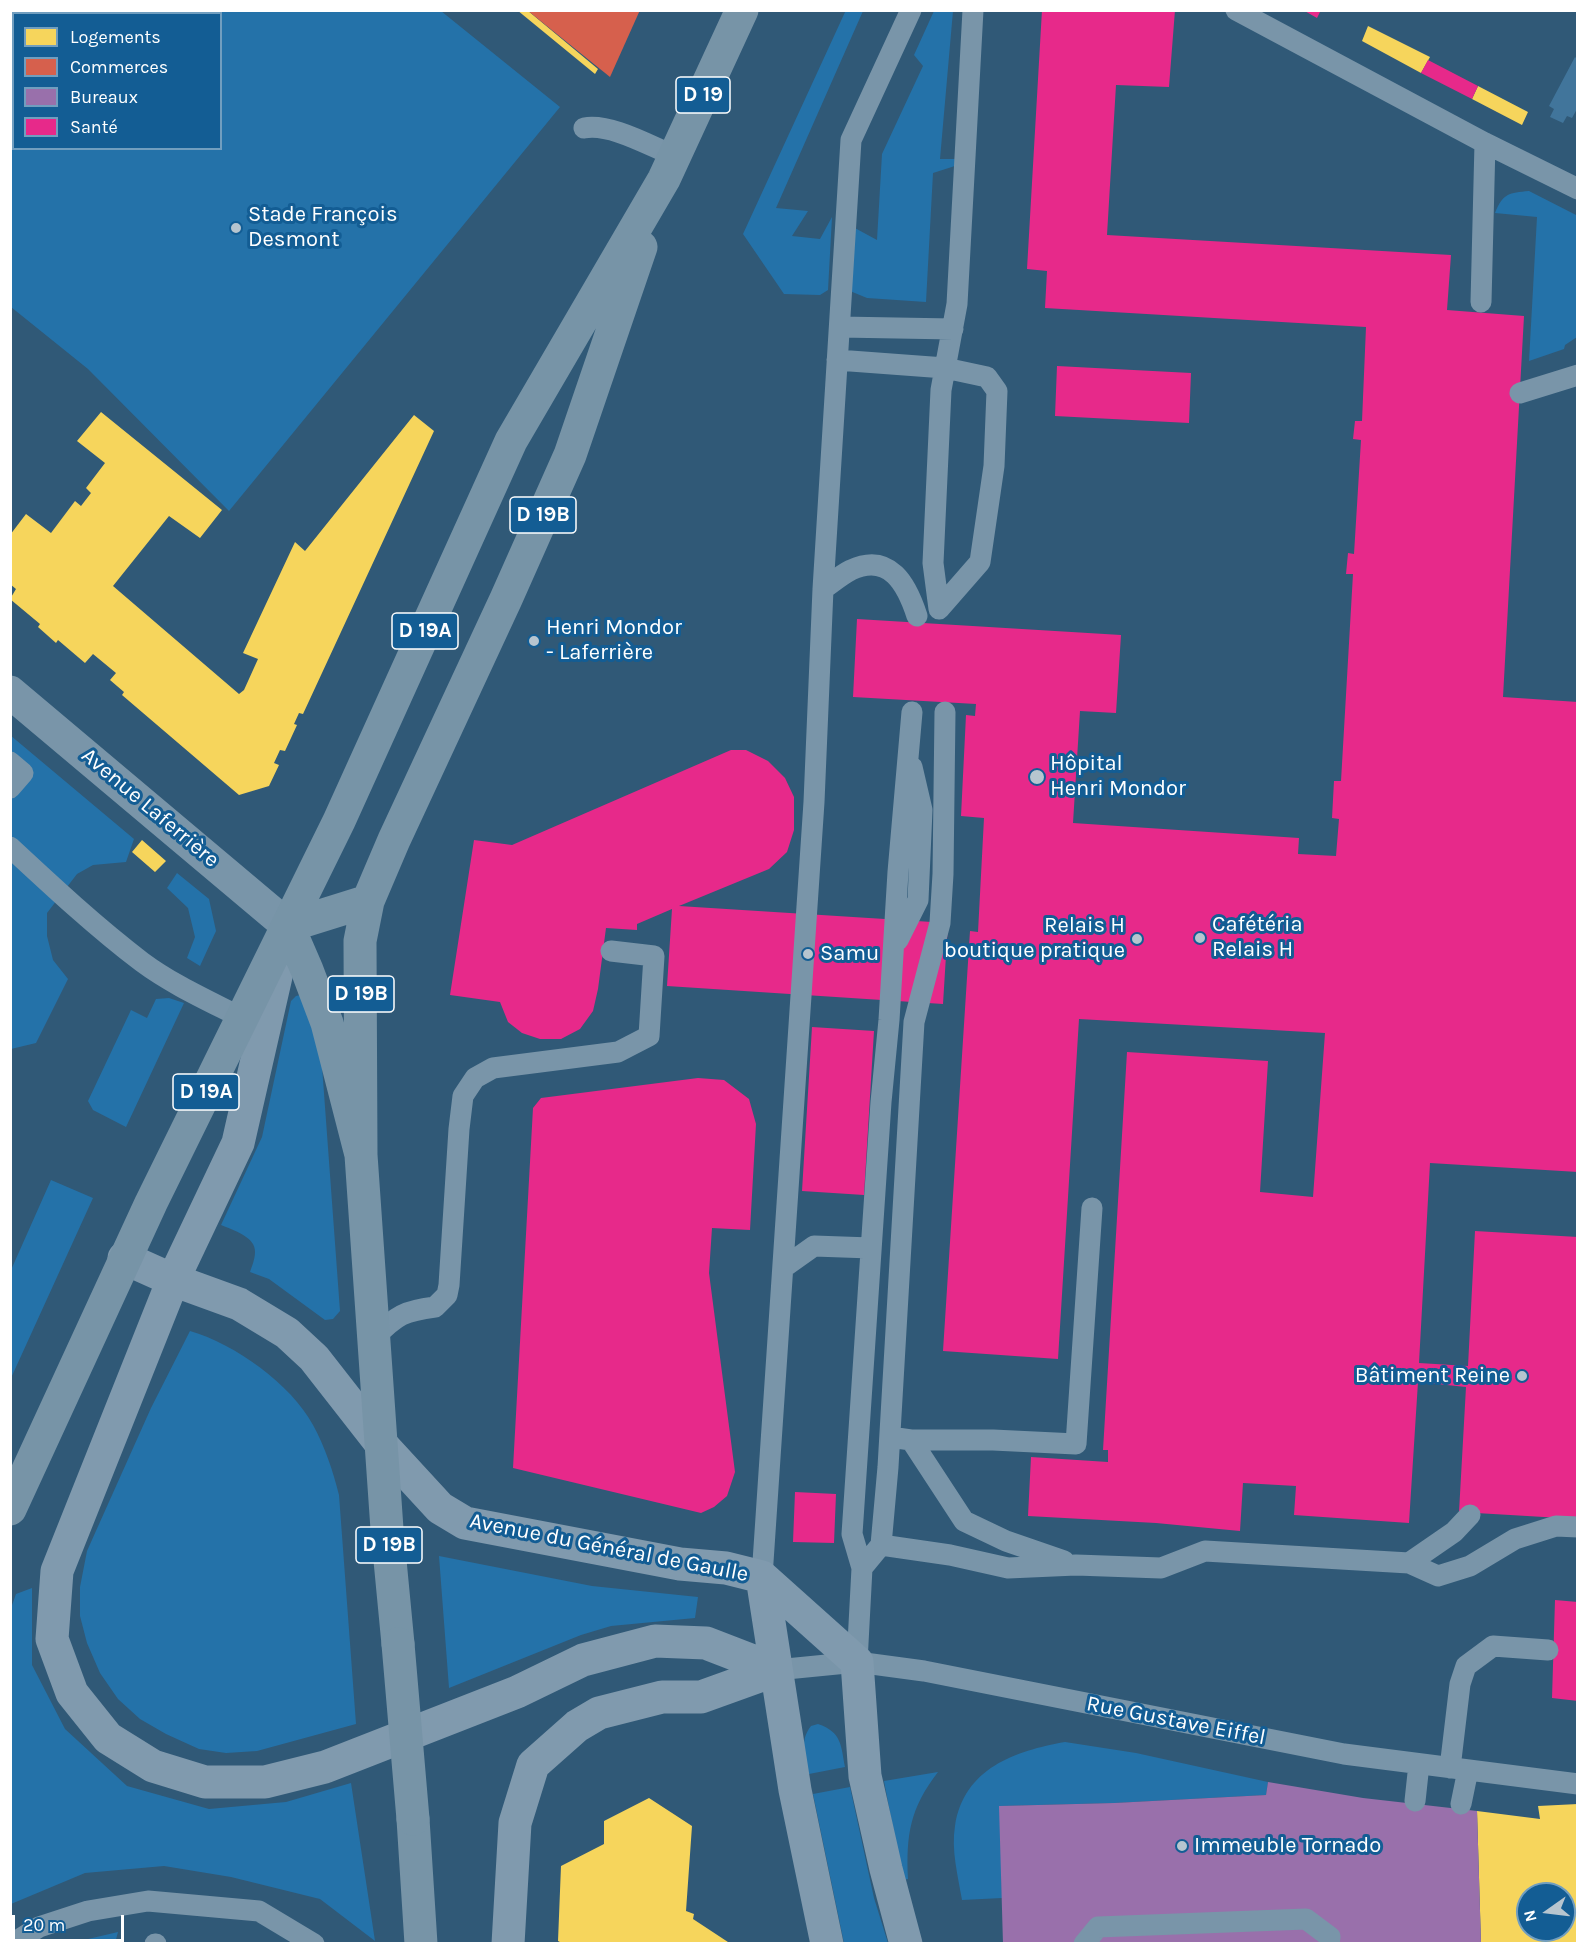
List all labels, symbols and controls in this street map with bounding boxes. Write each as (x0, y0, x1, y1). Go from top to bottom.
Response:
legend (12, 12, 222, 150)
text: Logements (70, 26, 161, 48)
text: Commerces (70, 56, 168, 78)
road number: D 19 (676, 77, 730, 113)
text: Bureaux (70, 86, 138, 108)
text: Santé (70, 116, 118, 138)
place label: Stade François Desmont (248, 202, 398, 254)
marker: Stade François Desmont (229, 221, 243, 235)
road number: D 19B (510, 497, 576, 533)
road number: D 19A (392, 613, 458, 649)
place label: Henri Mondor - Laferrière (546, 615, 682, 666)
marker: Henri Mondor - Laferrière (527, 634, 541, 648)
street label: Avenue Laferrière (76, 743, 224, 873)
place label: Hôpital Henri Mondor (1050, 751, 1186, 802)
marker: Hôpital Henri Mondor (1028, 768, 1046, 786)
place label: Cafétéria Relais H (1212, 912, 1303, 963)
place label: Relais H boutique pratique (944, 913, 1125, 964)
marker: Cafétéria Relais H (1193, 931, 1207, 945)
marker: Relais H boutique pratique (1130, 932, 1144, 946)
place label: Samu (820, 941, 879, 967)
marker: Samu (801, 947, 815, 961)
road number: D 19B (328, 976, 394, 1012)
road number: D 19A (173, 1074, 239, 1110)
place label: Bâtiment Reine (1355, 1363, 1510, 1389)
marker: Bâtiment Reine (1515, 1369, 1529, 1383)
street label: Avenue du Général de Gaulle (467, 1508, 751, 1588)
road number: D 19B (356, 1527, 422, 1563)
street label: Rue Gustave Eiffel (1084, 1691, 1268, 1751)
place label: Immeuble Tornado (1194, 1833, 1381, 1859)
marker: Immeuble Tornado (1175, 1839, 1189, 1853)
north arrow (1516, 1882, 1576, 1942)
scale bar (15, 1903, 128, 1941)
text: N (1519, 1908, 1541, 1924)
text: 20 m (23, 1914, 65, 1936)

